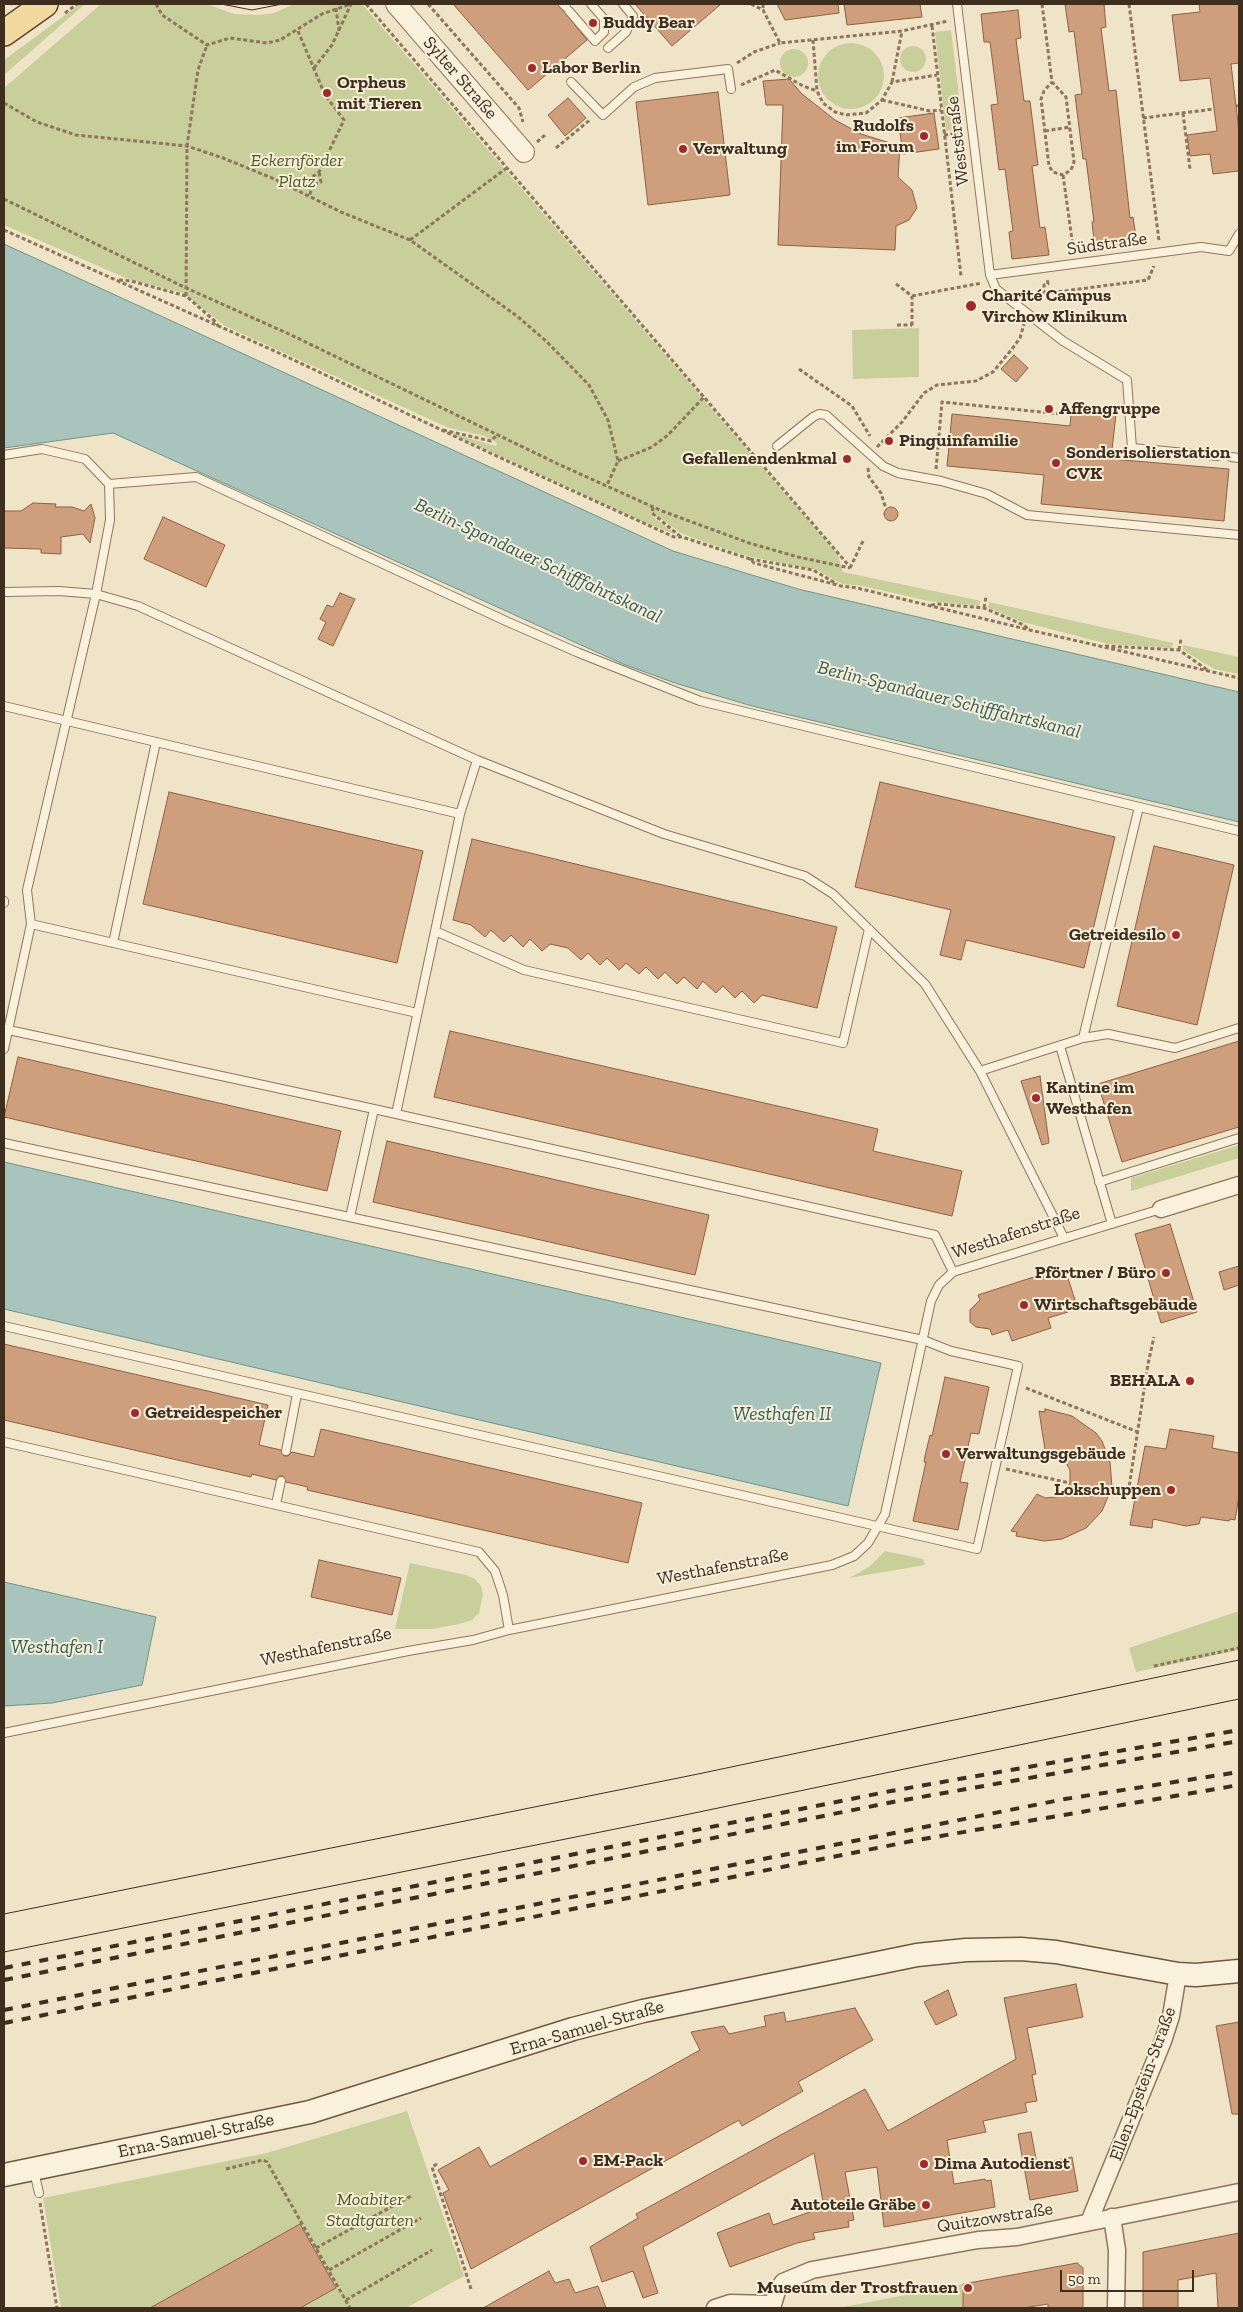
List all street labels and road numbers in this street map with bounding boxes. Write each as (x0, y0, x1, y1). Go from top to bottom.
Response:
street label: Sylter Straße (418, 32, 502, 124)
street label: Weststraße (942, 95, 974, 187)
street label: Südstraße (1066, 228, 1148, 260)
street label: Westhafenstraße (949, 1202, 1083, 1264)
street label: Westhafenstraße (656, 1544, 790, 1590)
street label: Westhafenstraße (259, 1623, 393, 1671)
street label: Erna-Samuel-Straße (508, 1996, 666, 2060)
street label: Ellen-Epstein-Straße (1105, 2004, 1181, 2164)
street label: Erna-Samuel-Straße (116, 2109, 276, 2163)
street label: Quitzowstraße (935, 2198, 1055, 2238)

